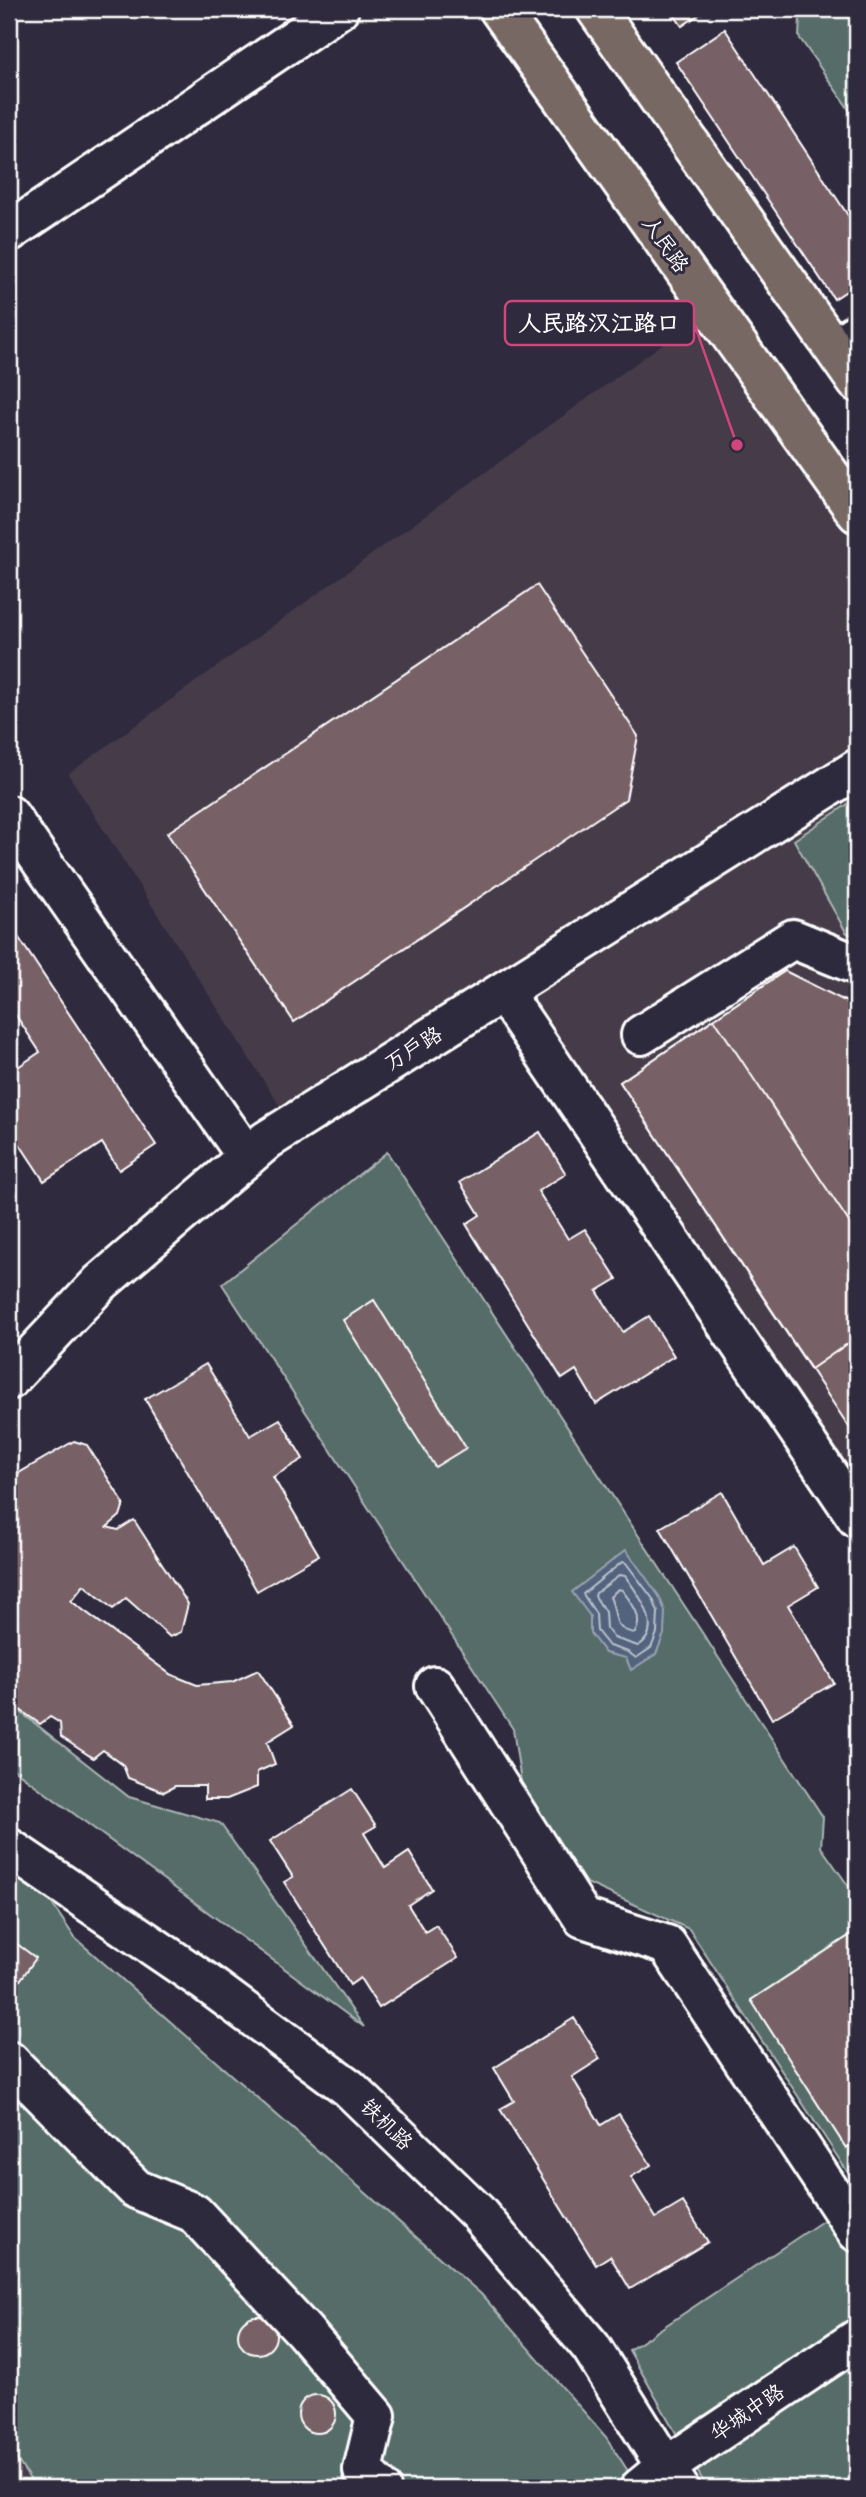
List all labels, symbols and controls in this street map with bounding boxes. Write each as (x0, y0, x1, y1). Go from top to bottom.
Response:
street label: 人民路 (638, 211, 694, 277)
callout: 人民路汉江路口 (505, 301, 694, 345)
text: 人民路汉江路口 (519, 309, 680, 337)
street label: 万户路 (380, 1021, 446, 1075)
street label: 铁机路 (356, 2093, 418, 2155)
street label: 华城中路 (705, 2378, 789, 2446)

